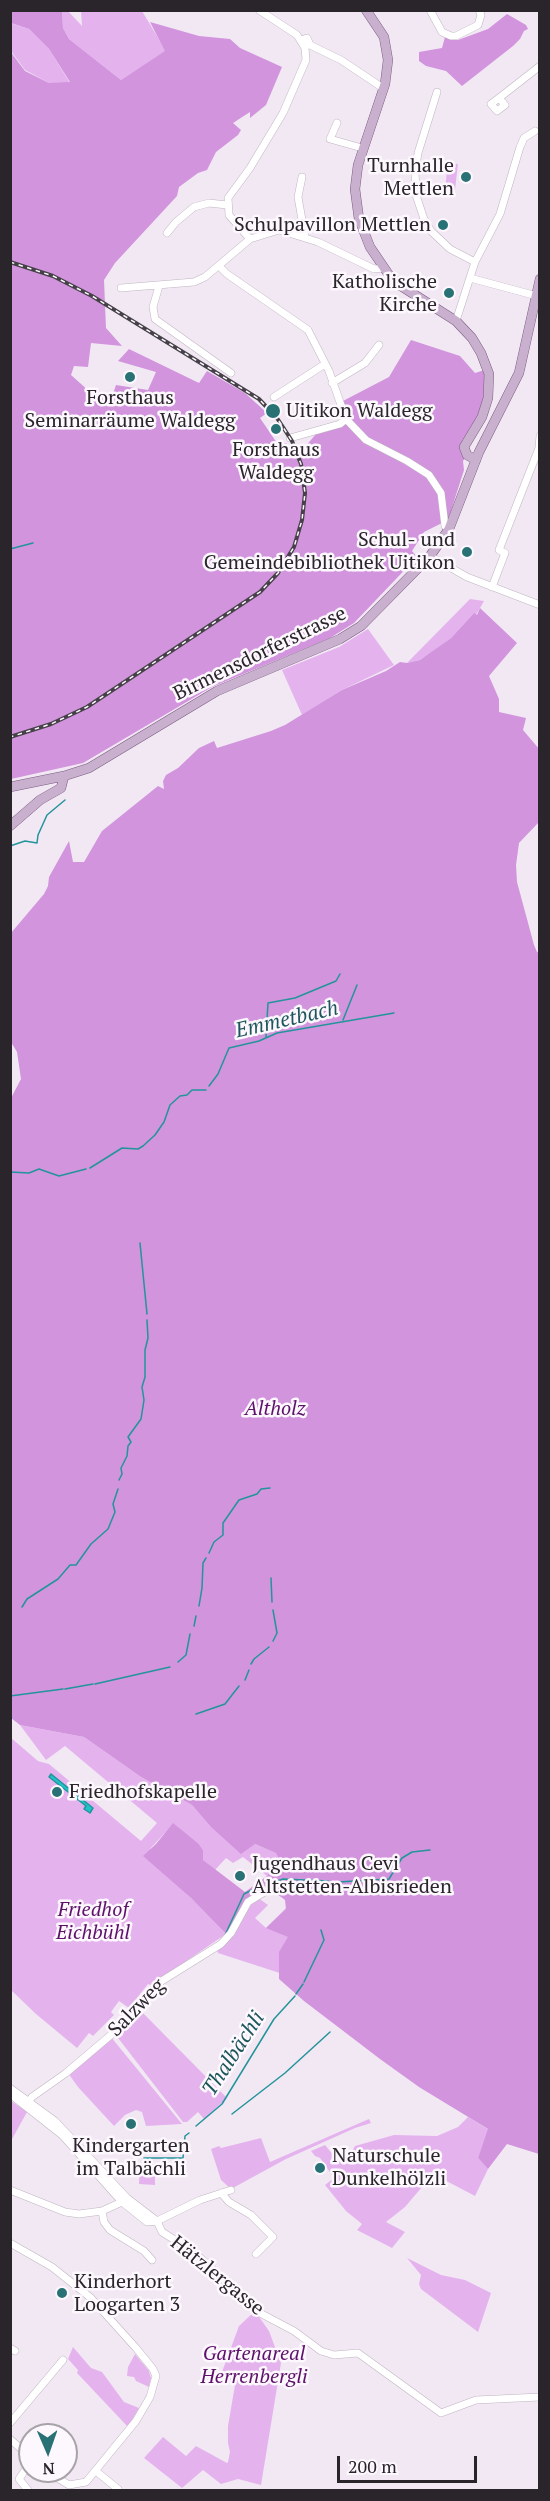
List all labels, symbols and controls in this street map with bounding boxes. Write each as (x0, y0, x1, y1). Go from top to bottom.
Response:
place label: Turnhalle Mettlen (367, 154, 454, 201)
marker: Turnhalle Mettlen (459, 170, 473, 184)
place label: Schulpavillon Mettlen (234, 213, 431, 237)
marker: Schulpavillon Mettlen (436, 218, 450, 232)
place label: Katholische Kirche (332, 270, 437, 317)
marker: Katholische Kirche (442, 286, 456, 300)
marker: Forsthaus Seminarräume Waldegg (123, 370, 137, 384)
place label: Forsthaus Seminarräume Waldegg (25, 386, 235, 433)
place label: Uitikon Waldegg (286, 399, 432, 423)
marker: Uitikon Waldegg (264, 402, 282, 420)
marker: Forsthaus Waldegg (269, 422, 283, 436)
place label: Forsthaus Waldegg (232, 438, 320, 485)
place label: Schul- und Gemeindebibliothek Uitikon (204, 528, 455, 575)
marker: Schul- und Gemeindebibliothek Uitikon (460, 545, 474, 559)
street label: Birmensdorferstrasse (170, 602, 350, 706)
water label: Emmetbach (233, 996, 341, 1044)
park label: Altholz (244, 1397, 306, 1421)
place label: Friedhofskapelle (69, 1780, 217, 1804)
marker: Friedhofskapelle (50, 1785, 64, 1799)
place label: Jugendhaus Cevi Altstetten-Albisrieden (252, 1852, 452, 1899)
marker: Jugendhaus Cevi Altstetten-Albisrieden (233, 1869, 247, 1883)
park label: Friedhof Eichbühl (56, 1898, 130, 1945)
street label: Salzweg (104, 1974, 170, 2042)
water label: Thalbächli (197, 2007, 271, 2101)
marker: Kindergarten im Talbächli (124, 2117, 138, 2131)
place label: Kindergarten im Talbächli (72, 2134, 190, 2181)
place label: Naturschule Dunkelhölzli (332, 2144, 446, 2191)
marker: Naturschule Dunkelhölzli (313, 2161, 327, 2175)
street label: Hätzlergasse (165, 2231, 269, 2321)
place label: Kinderhort Loogarten 3 (74, 2270, 180, 2317)
marker: Kinderhort Loogarten 3 (55, 2286, 69, 2300)
park label: Gartenareal Herrenbergli (200, 2342, 308, 2389)
north arrow (18, 2423, 78, 2483)
scale bar (340, 2444, 480, 2482)
text: 200 m (348, 2454, 397, 2478)
text: N (42, 2458, 55, 2480)

